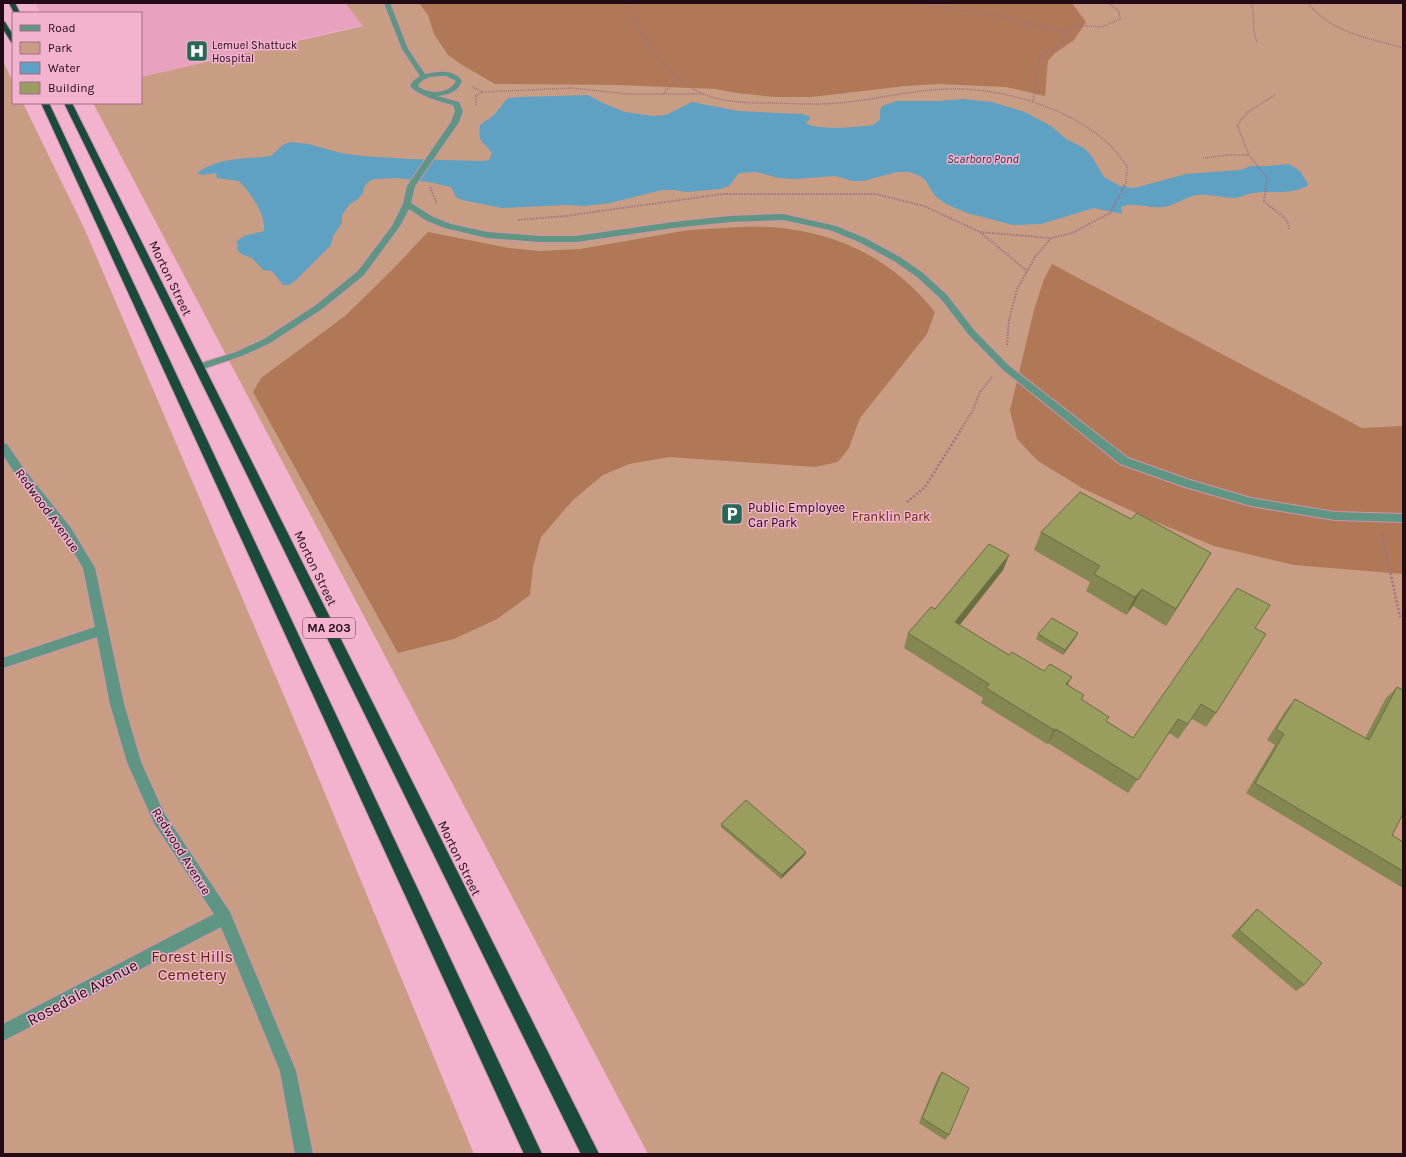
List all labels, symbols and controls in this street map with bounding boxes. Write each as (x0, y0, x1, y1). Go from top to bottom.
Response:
legend (12, 12, 142, 104)
text: Road (48, 21, 76, 35)
hospital icon: Lemuel Shattuck Hospital (184, 38, 210, 64)
place label: Lemuel Shattuck Hospital (212, 39, 297, 65)
text: Park (48, 41, 73, 55)
text: Water (48, 61, 81, 75)
text: Building (48, 81, 95, 95)
water label: Scarboro Pond (947, 152, 1019, 166)
street label: Morton Street (146, 238, 195, 318)
street label: Redwood Avenue (12, 466, 83, 555)
place label: Public Employee Car Park (748, 500, 846, 530)
parking icon: Public Employee Car Park (719, 501, 745, 527)
park label: Franklin Park (852, 509, 930, 524)
street label: Morton Street (291, 528, 340, 608)
road number: MA 203 (303, 618, 355, 638)
street label: Redwood Avenue (149, 805, 214, 898)
street label: Morton Street (435, 818, 484, 898)
park label: Forest Hills Cemetery (151, 947, 233, 984)
street label: Rosedale Avenue (24, 955, 141, 1030)

